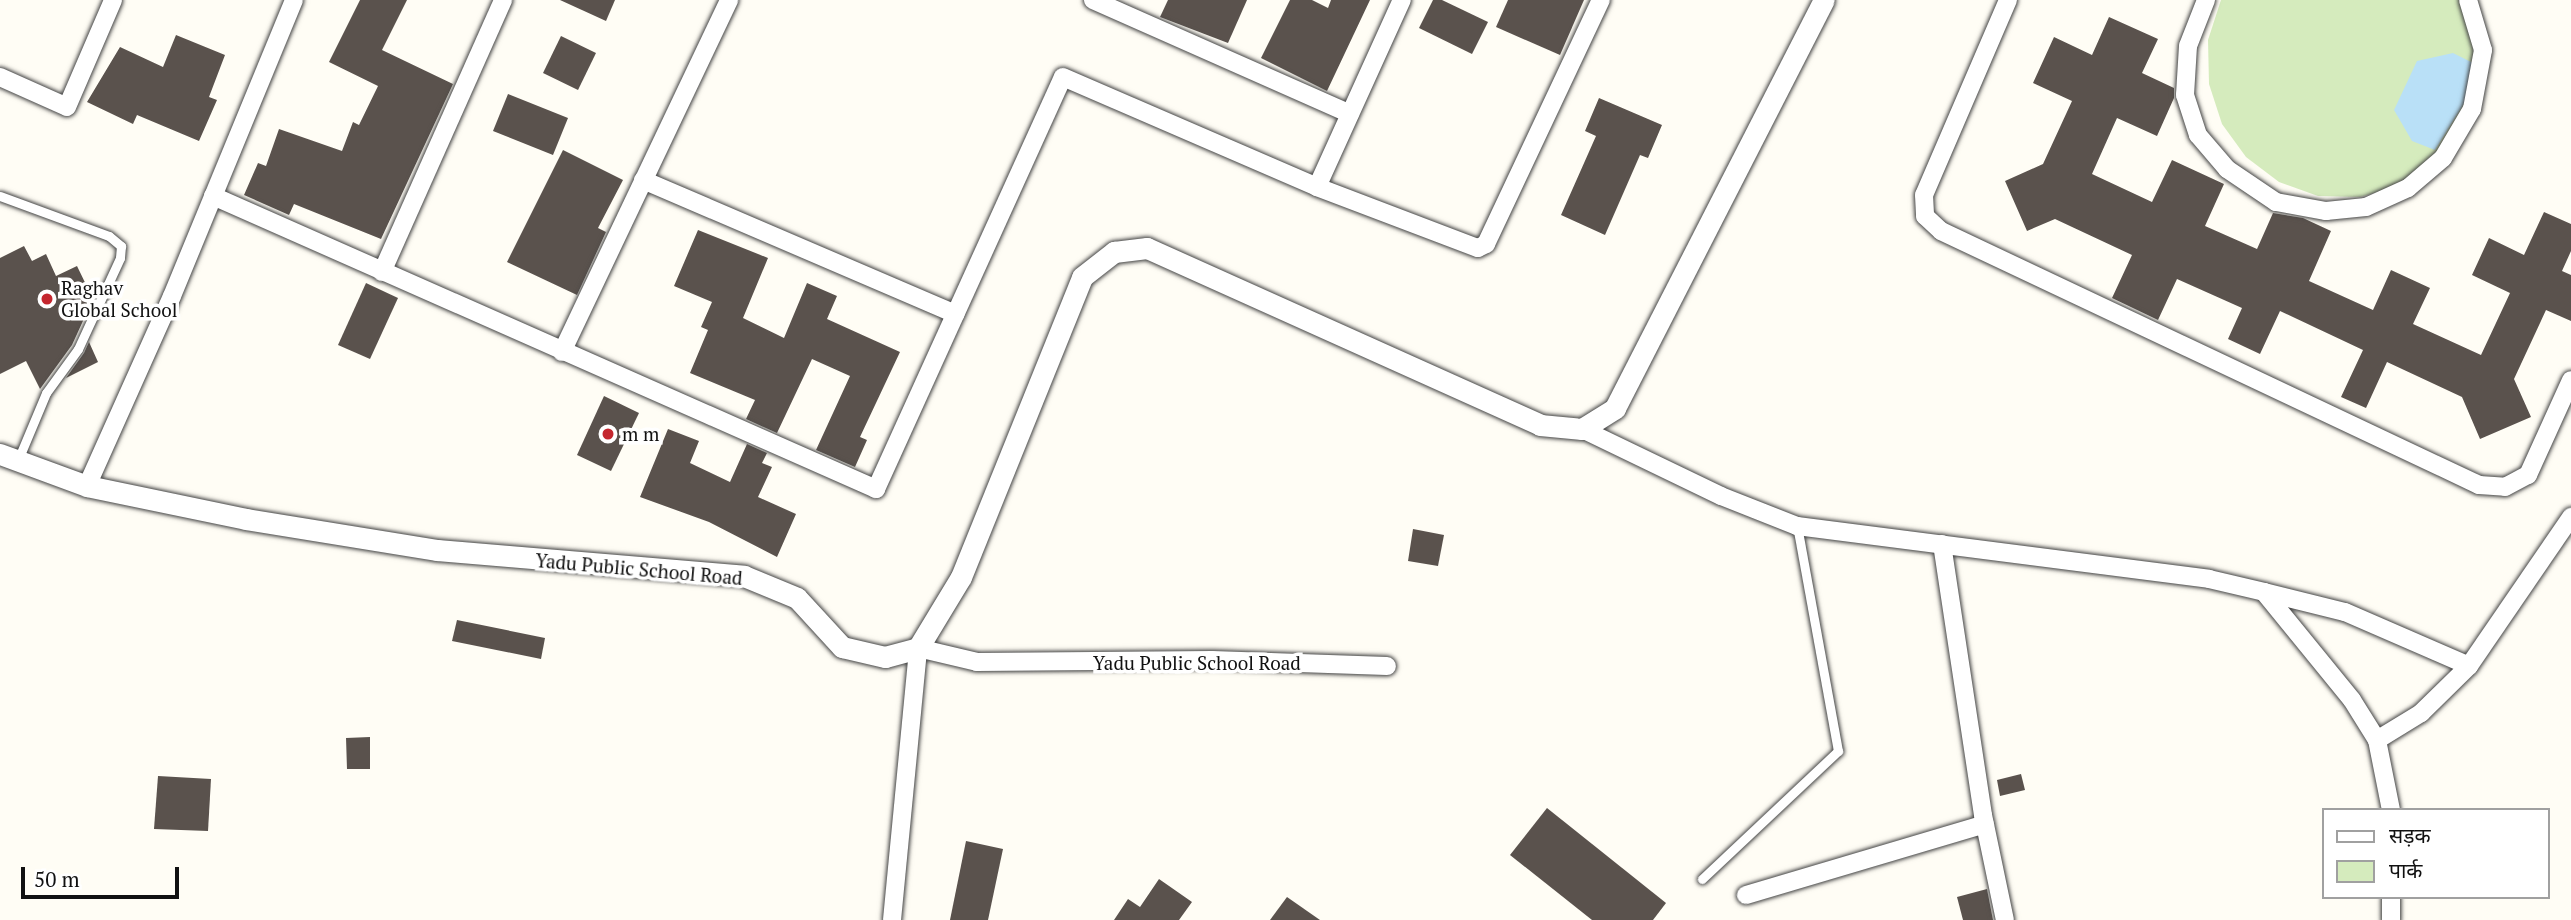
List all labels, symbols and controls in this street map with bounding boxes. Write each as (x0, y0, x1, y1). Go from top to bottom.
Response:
place label: Raghav Global School (61, 277, 178, 321)
marker: Raghav Global School (39, 291, 55, 307)
place label: m m (622, 423, 659, 445)
marker: m m (600, 426, 616, 442)
street label: Yadu Public School Road (535, 549, 743, 589)
street label: Yadu Public School Road (1093, 652, 1301, 674)
legend (2322, 808, 2550, 899)
text: सड़क (2389, 821, 2431, 849)
scale bar (24, 853, 182, 897)
text: पार्क (2389, 856, 2423, 884)
text: 50 m (34, 865, 80, 893)

